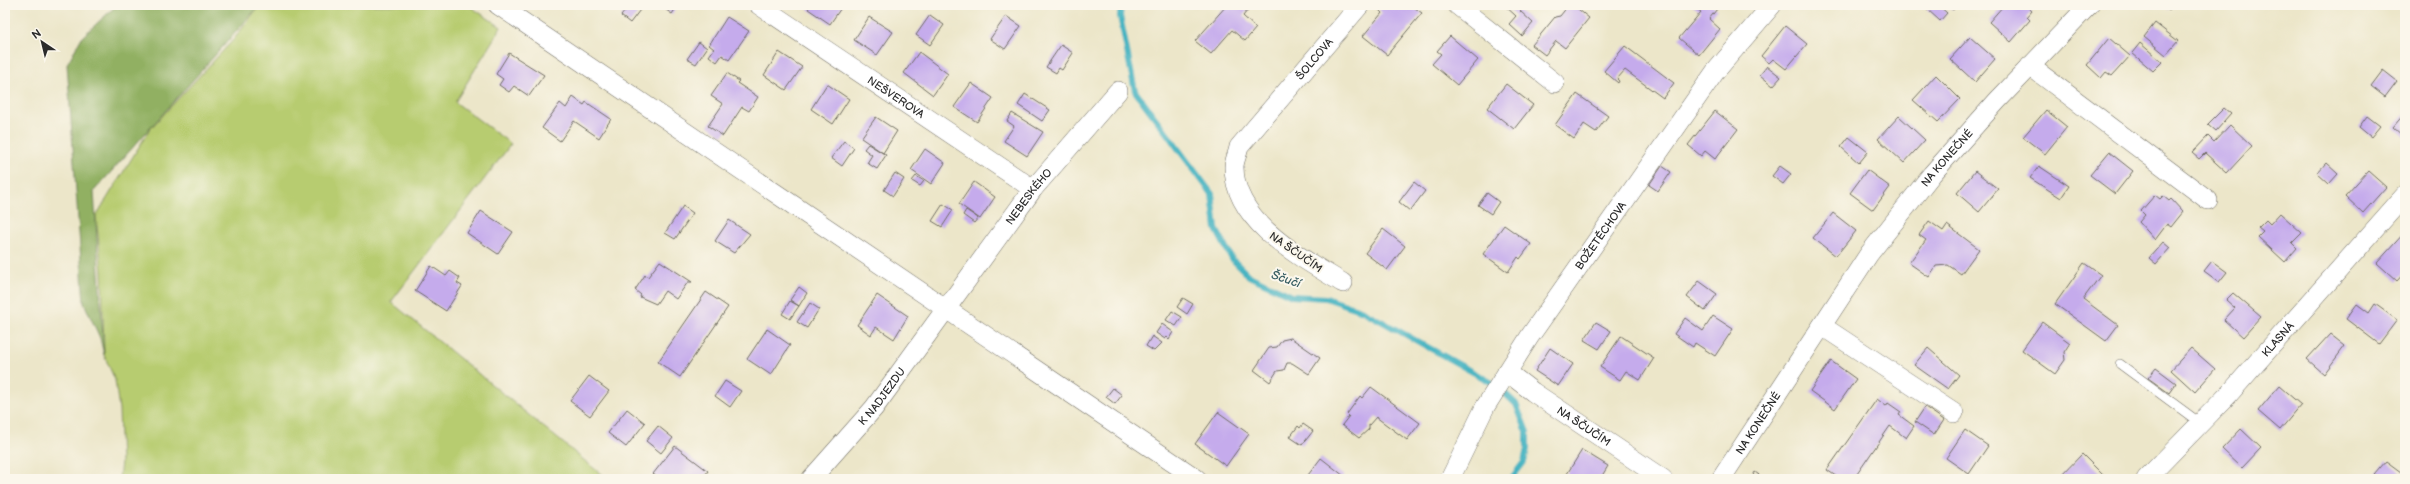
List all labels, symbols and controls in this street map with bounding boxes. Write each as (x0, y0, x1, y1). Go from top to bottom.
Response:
north arrow (22, 22, 62, 62)
text: N (29, 27, 44, 42)
street label: ŠOLCOVA (1293, 35, 1336, 82)
street label: NEŠVEROVA (865, 74, 927, 121)
street label: NA KONEČNÉ (1919, 126, 1976, 189)
street label: NEBESKÉHO (1003, 166, 1055, 227)
street label: BOŽETĚCHOVA (1573, 199, 1629, 272)
street label: NA ŠČUČÍM (1267, 229, 1325, 275)
water label: Ščučí (1269, 266, 1305, 292)
street label: KLASNÁ (2259, 319, 2297, 360)
street label: K NADJEZDU (856, 365, 908, 428)
street label: NA KONEČNÉ (1733, 389, 1783, 457)
street label: NA ŠČUČÍM (1554, 404, 1613, 449)

